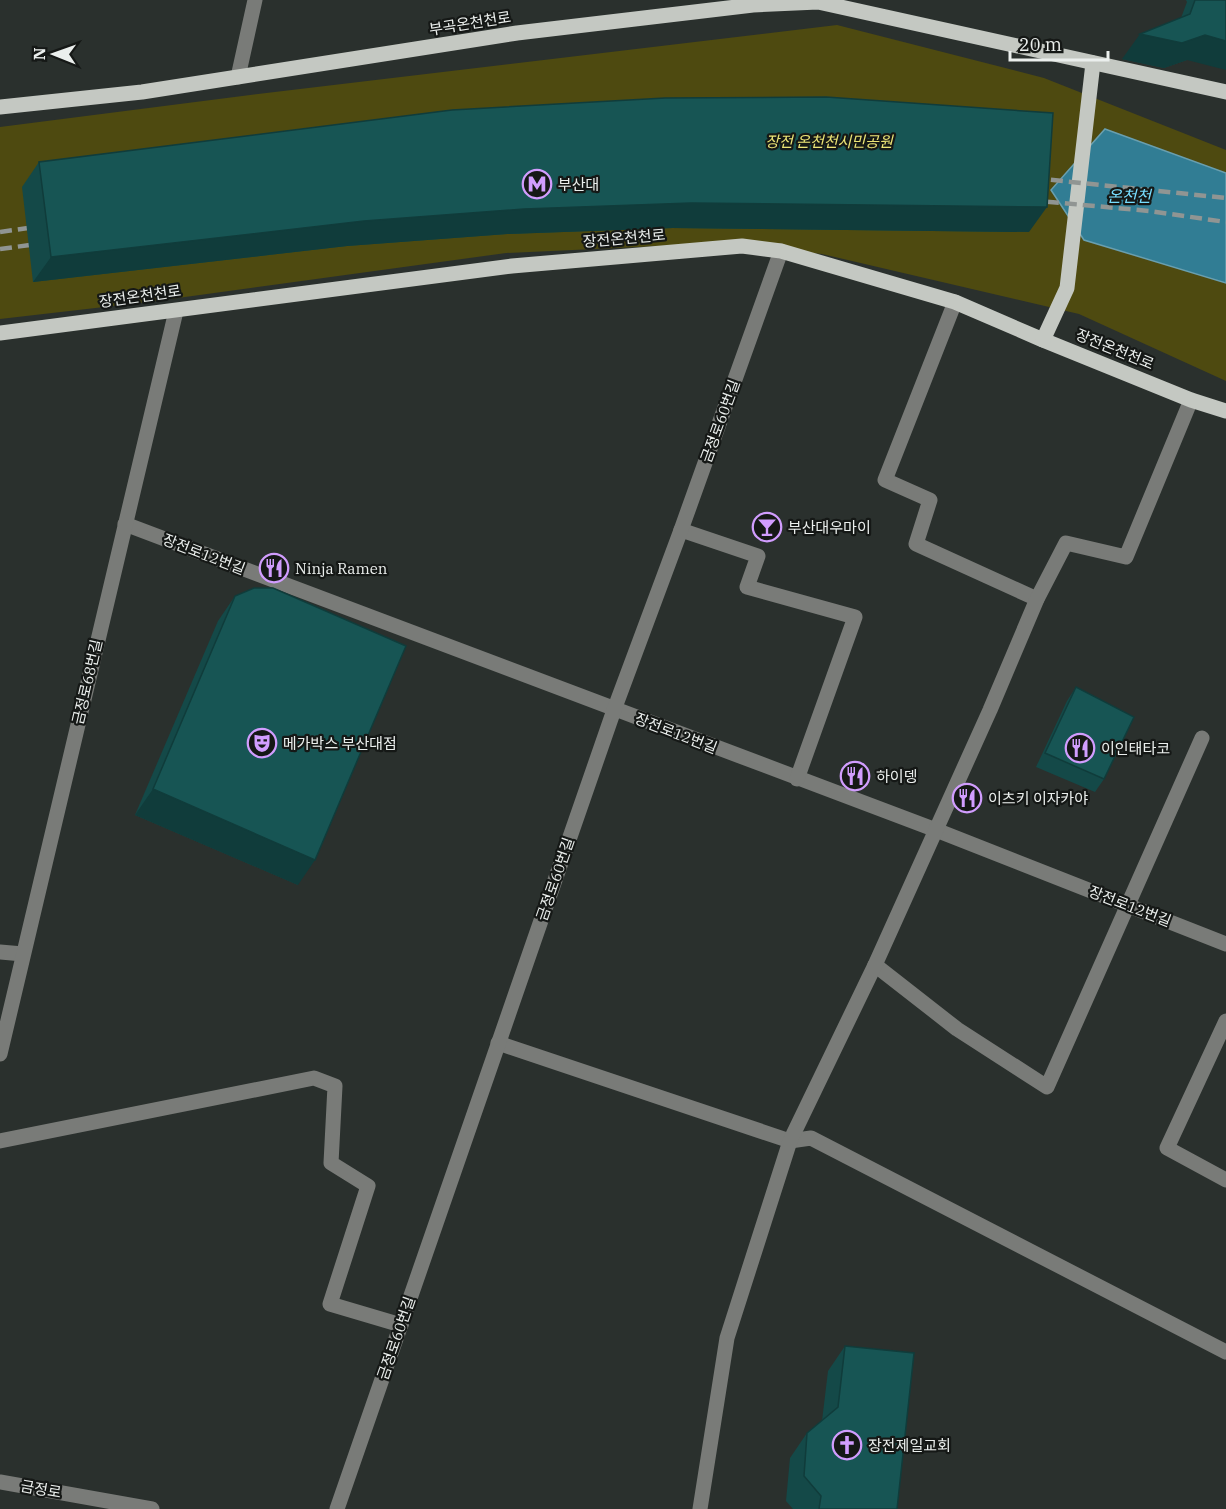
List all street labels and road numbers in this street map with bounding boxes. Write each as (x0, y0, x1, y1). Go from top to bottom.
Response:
street label: 부곡온천천로 (428, 7, 512, 39)
street label: 장전온천천로 (582, 225, 666, 251)
street label: 장전온천천로 (98, 281, 182, 311)
street label: 장전온천천로 (1073, 325, 1157, 373)
street label: 금정로60번길 (696, 377, 744, 465)
street label: 장전로12번길 (160, 530, 248, 578)
street label: 금정로68번길 (68, 637, 106, 727)
street label: 장전로12번길 (632, 709, 720, 757)
street label: 금정로60번길 (532, 835, 578, 923)
street label: 장전로12번길 (1086, 882, 1174, 930)
street label: 금정로60번길 (373, 1294, 419, 1382)
street label: 금정로 (19, 1476, 63, 1502)

